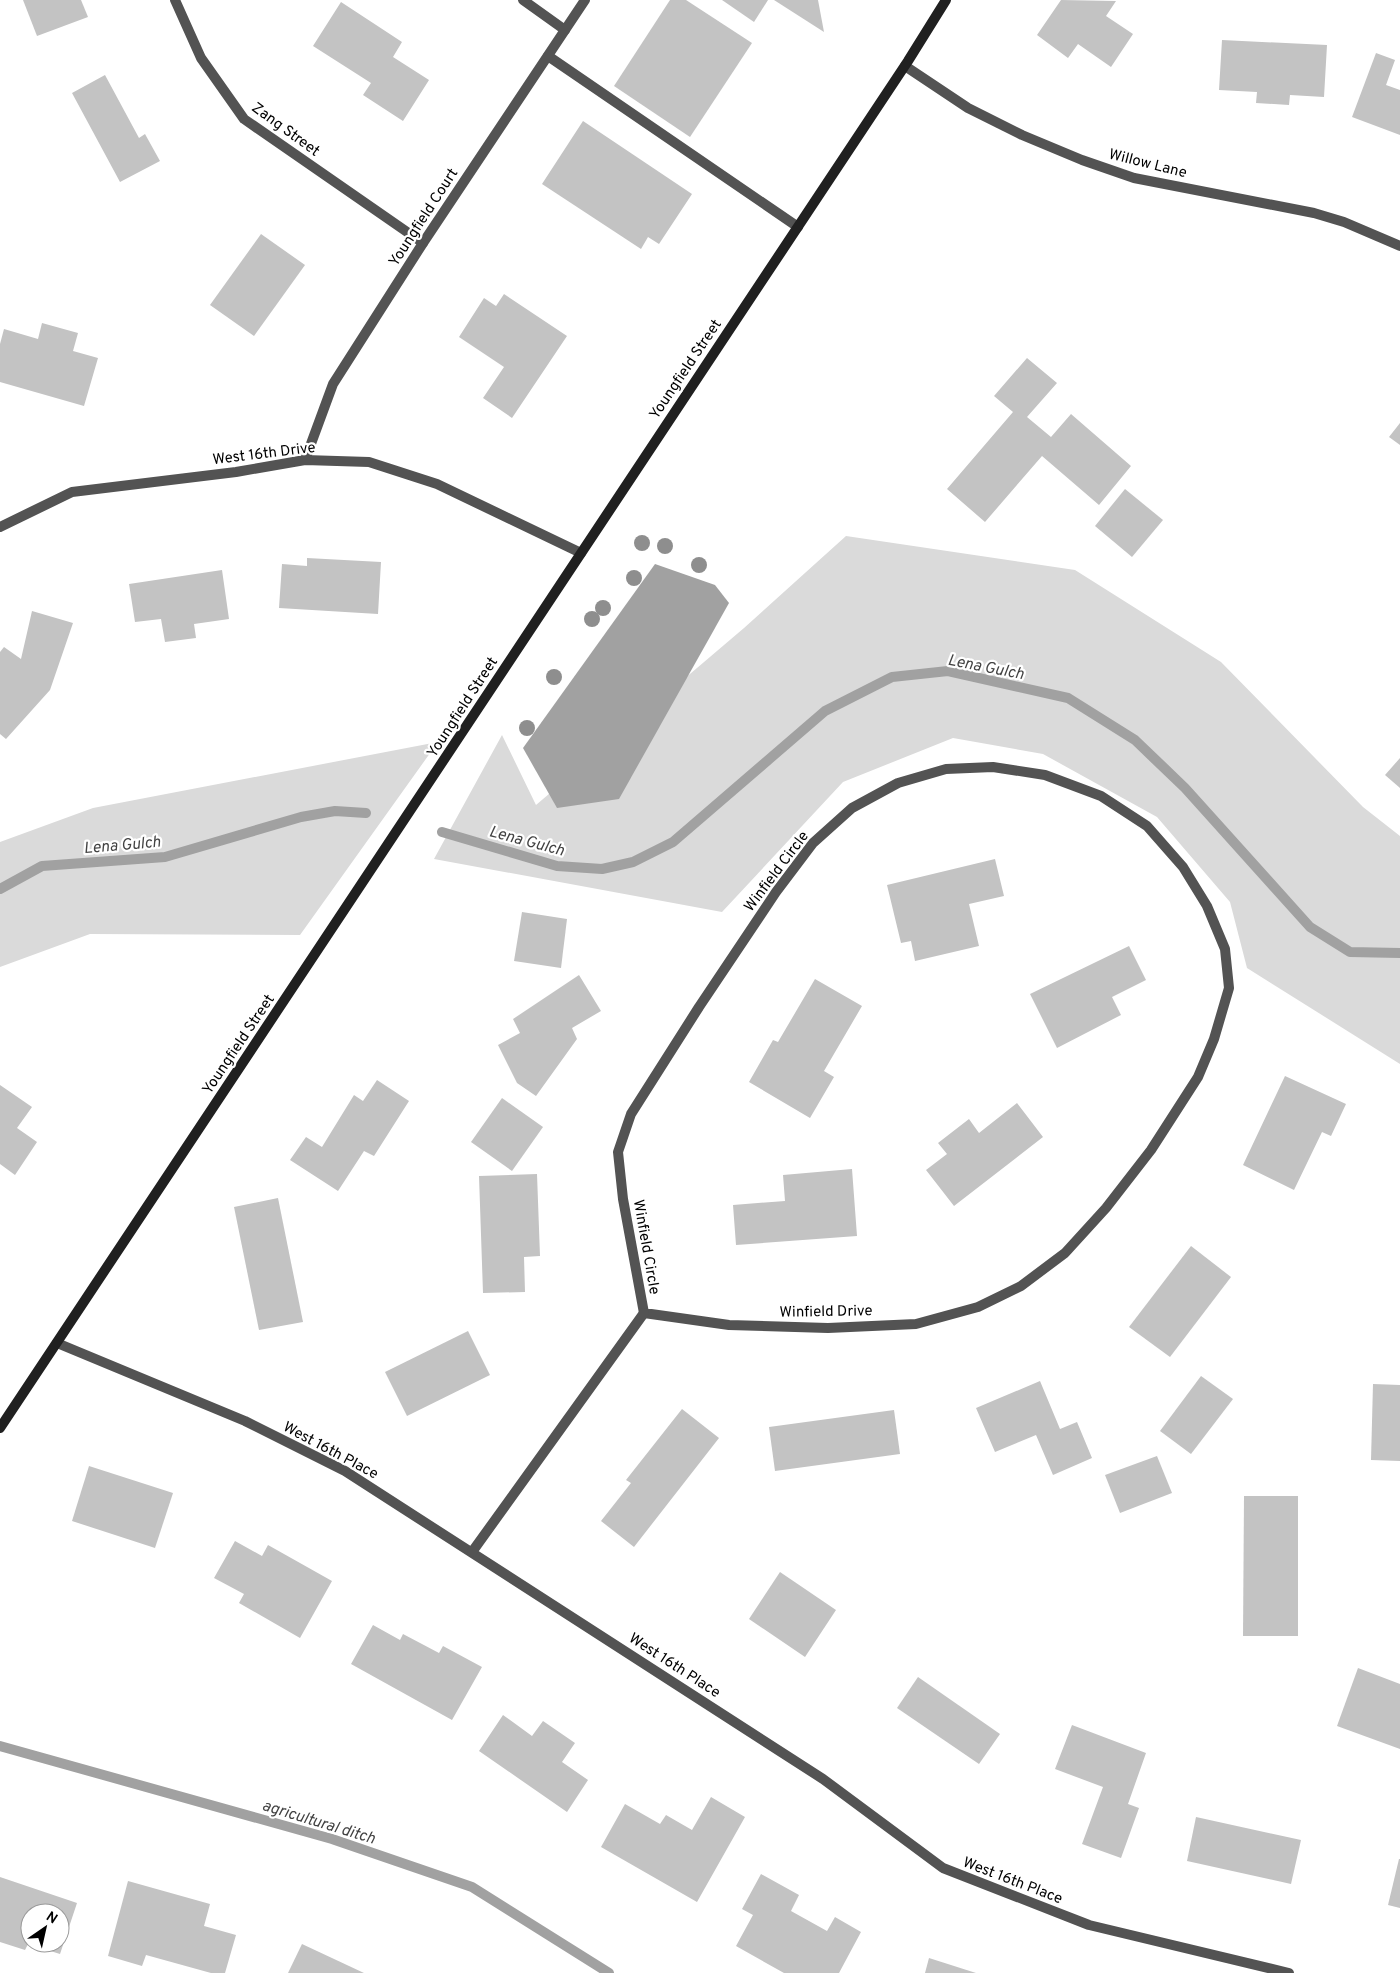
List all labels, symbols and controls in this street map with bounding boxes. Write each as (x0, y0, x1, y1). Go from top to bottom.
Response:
street label: Zang Street (247, 99, 323, 161)
street label: Willow Lane (1107, 146, 1189, 183)
street label: Youngfield Court (385, 165, 463, 271)
street label: Youngfield Street (646, 316, 727, 423)
street label: West 16th Drive (212, 439, 317, 470)
water label: Lena Gulch (946, 651, 1026, 685)
street label: Youngfield Street (424, 654, 503, 762)
water label: Lena Gulch (487, 822, 567, 862)
street label: Winfield Circle (741, 828, 814, 916)
water label: Lena Gulch (83, 833, 162, 859)
street label: Youngfield Street (199, 991, 280, 1098)
street label: Winfield Circle (628, 1198, 663, 1296)
street label: Winfield Drive (779, 1302, 873, 1323)
street label: West 16th Place (279, 1418, 381, 1484)
street label: West 16th Place (625, 1630, 724, 1703)
water label: agricultural ditch (259, 1796, 378, 1850)
street label: West 16th Place (960, 1854, 1065, 1909)
north arrow (20, 1903, 70, 1953)
text: N (43, 1909, 60, 1928)

